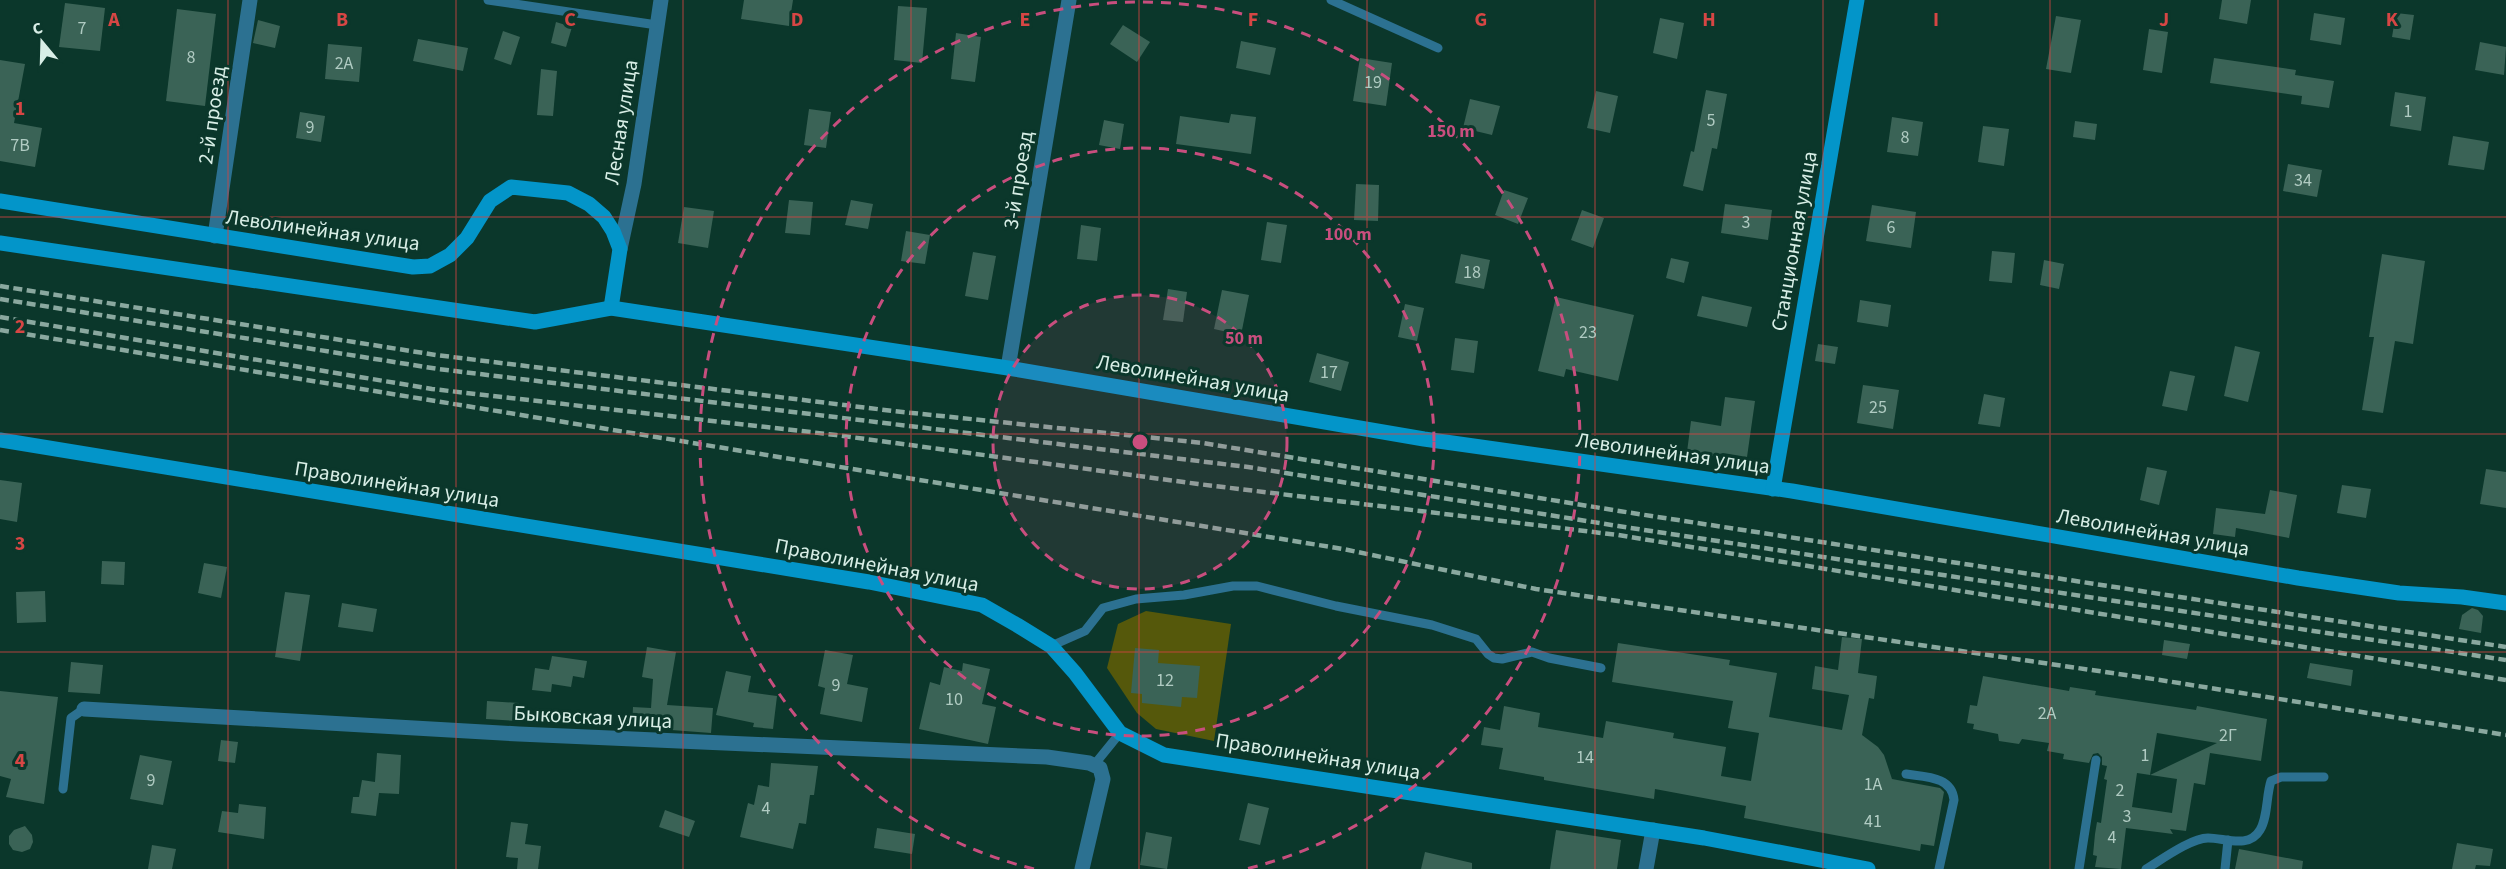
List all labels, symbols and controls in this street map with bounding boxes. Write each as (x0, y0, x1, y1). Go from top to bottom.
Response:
text: A (107, 6, 120, 34)
text: B (336, 6, 348, 34)
text: C (564, 6, 576, 34)
text: D (791, 6, 803, 34)
text: E (1020, 6, 1030, 34)
text: F (1248, 6, 1258, 34)
text: G (1475, 6, 1487, 34)
text: H (1702, 6, 1716, 34)
text: I (1933, 6, 1939, 34)
text: J (2159, 6, 2169, 34)
text: K (2386, 6, 2399, 34)
north arrow (12, 12, 72, 72)
house number: 7 (78, 16, 87, 41)
text: С (29, 17, 45, 41)
house number: 8 (187, 45, 196, 70)
house number: 2А (335, 51, 354, 76)
street label: Лесная улица (596, 58, 646, 186)
street label: 2-й проезд (190, 64, 234, 166)
house number: 19 (1364, 70, 1382, 95)
text: 1 (15, 95, 25, 123)
house number: 1 (2404, 99, 2412, 124)
house number: 5 (1707, 108, 1716, 133)
house number: 9 (306, 115, 315, 140)
text: 150 m (1427, 119, 1475, 144)
house number: 8 (1901, 125, 1910, 150)
street label: 3-й проезд (995, 129, 1041, 231)
house number: 7В (10, 133, 30, 158)
street label: Станционная улица (1763, 149, 1825, 333)
house number: 34 (2294, 168, 2312, 193)
street label: Леволинейная улица (224, 202, 422, 258)
house number: 3 (1742, 210, 1751, 235)
house number: 6 (1887, 215, 1896, 240)
text: 100 m (1324, 222, 1372, 247)
house number: 18 (1463, 260, 1481, 285)
text: 2 (15, 313, 25, 341)
house number: 23 (1579, 320, 1597, 345)
text: 50 m (1225, 326, 1263, 351)
street label: Леволинейная улица (1094, 346, 1292, 410)
house number: 17 (1320, 360, 1338, 385)
house number: 25 (1869, 395, 1887, 420)
street label: Леволинейная улица (1574, 425, 1772, 481)
centre of rings (1130, 432, 1150, 452)
street label: Праволинейная улица (292, 453, 502, 515)
street label: Леволинейная улица (2054, 500, 2252, 564)
text: 3 (15, 530, 25, 558)
street label: Праволинейная улица (772, 531, 982, 599)
house number: 12 (1156, 668, 1174, 693)
house number: 9 (832, 673, 841, 698)
house number: 10 (945, 687, 963, 712)
street label: Быковская улица (513, 698, 673, 736)
house number: 2А (2038, 701, 2057, 726)
house number: 2Г (2219, 723, 2237, 748)
street label: Праволинейная улица (1213, 725, 1423, 787)
house number: 1 (2141, 743, 2149, 768)
house number: 14 (1576, 745, 1594, 770)
text: 4 (15, 747, 26, 775)
house number: 9 (147, 768, 156, 793)
house number: 1А (1864, 772, 1883, 797)
house number: 2 (2116, 778, 2125, 803)
house number: 4 (762, 796, 771, 821)
house number: 3 (2123, 804, 2132, 829)
house number: 41 (1864, 809, 1882, 834)
house number: 4 (2108, 825, 2117, 850)

